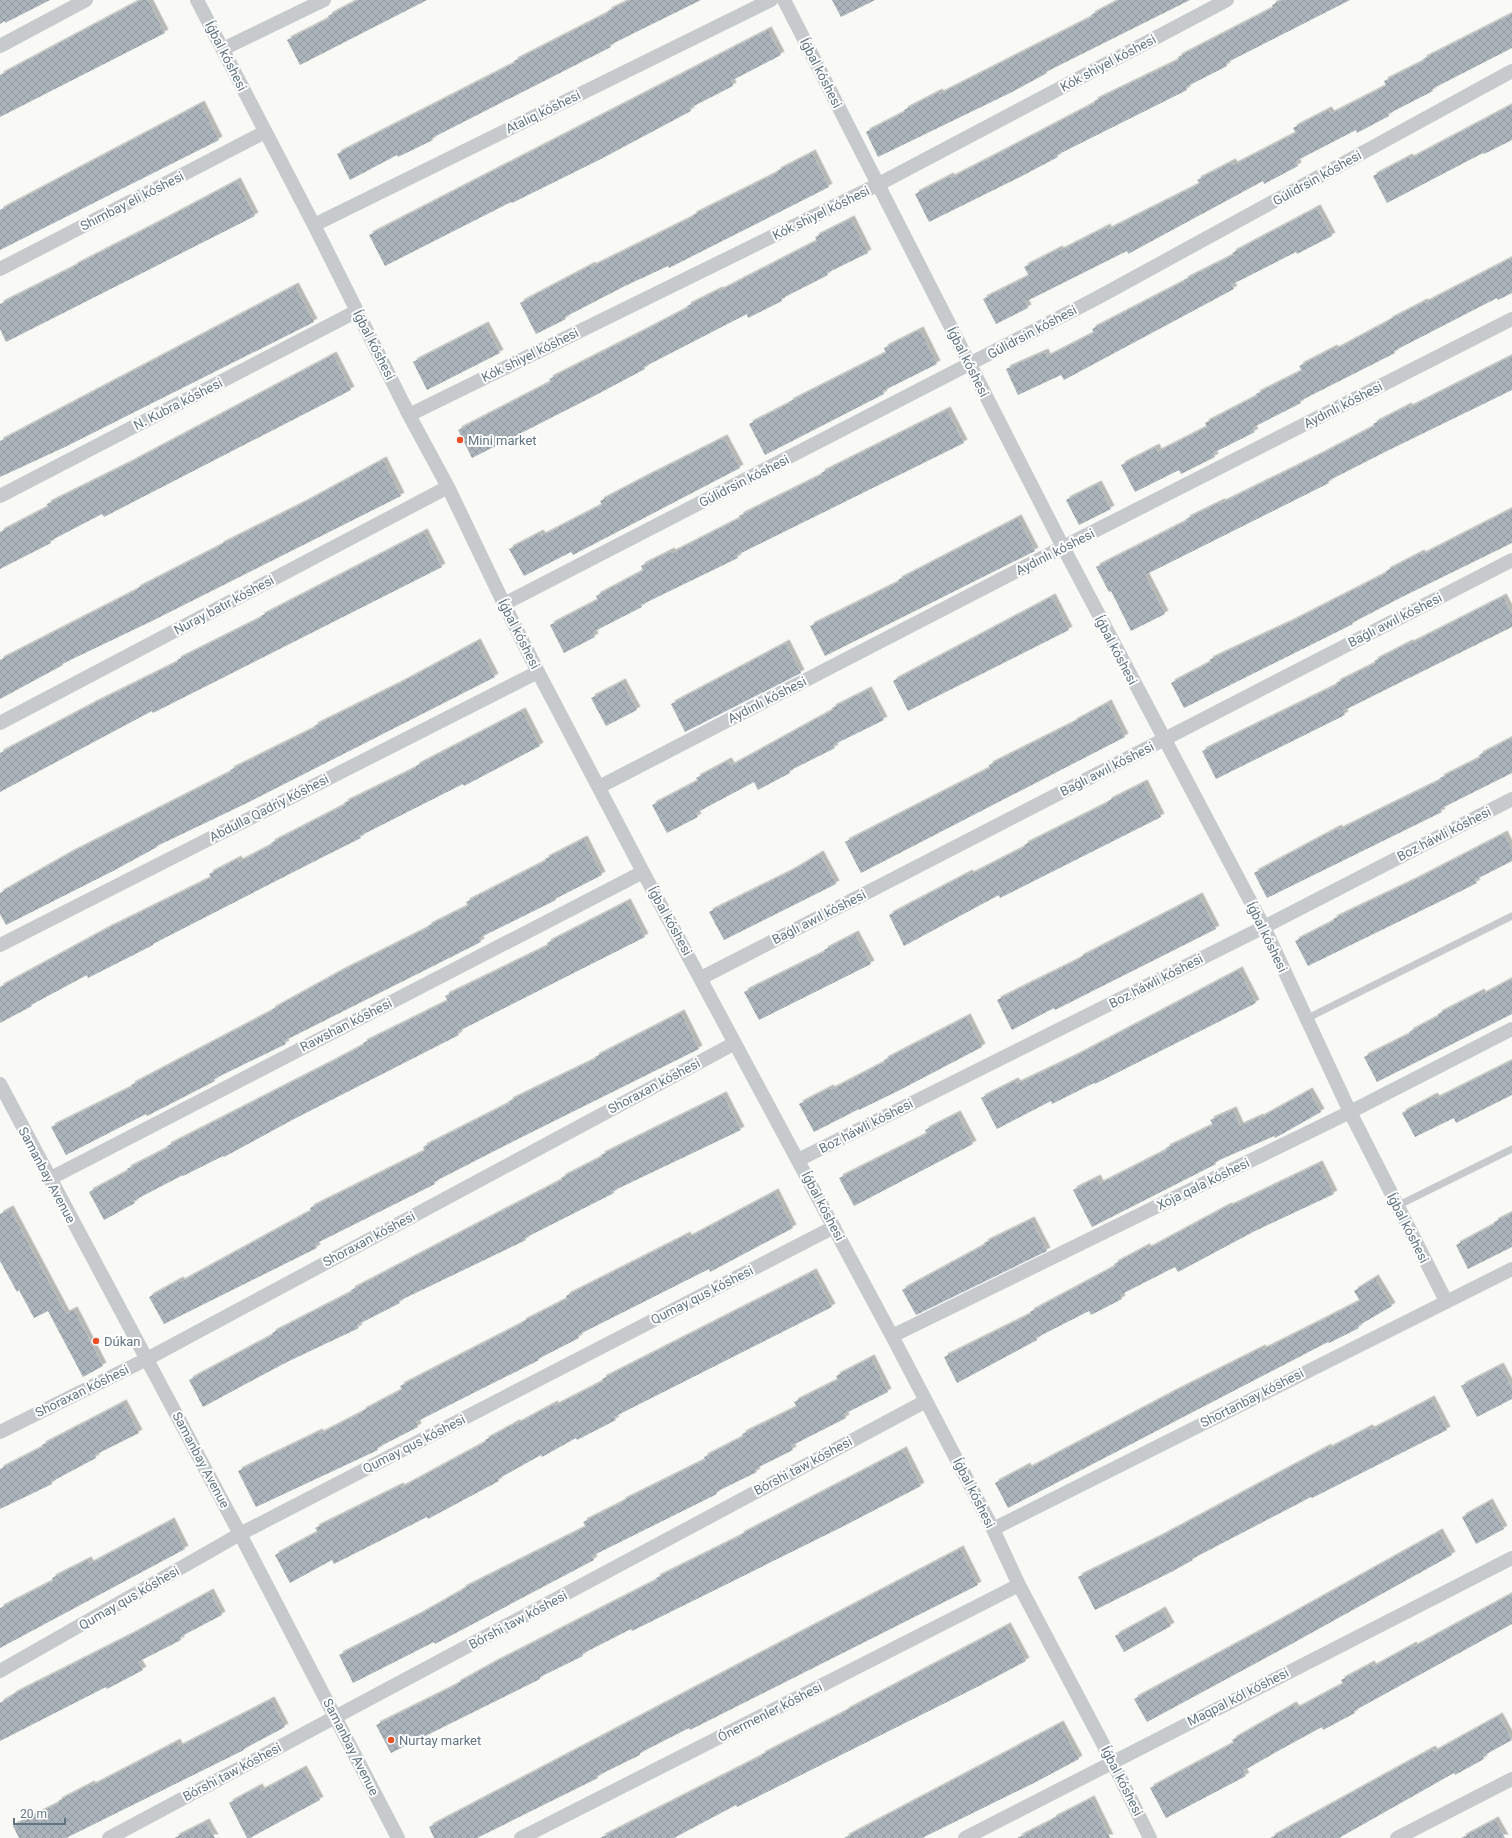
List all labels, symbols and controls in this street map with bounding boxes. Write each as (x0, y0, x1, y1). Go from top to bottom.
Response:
street label: Íǵbal kóshesi (202, 19, 250, 93)
street label: Kók shiyel kóshesi (1058, 31, 1158, 95)
street label: Íǵbal kóshesi (797, 36, 845, 110)
street label: Atalıq kóshesi (503, 87, 583, 137)
street label: Gúlidrsin kóshesi (1270, 147, 1364, 209)
street label: Shımbay eli kóshesi (78, 168, 186, 234)
street label: Kók shiyel kóshesi (770, 183, 872, 243)
street label: Gúlidrsin kóshesi (985, 302, 1079, 362)
street label: Íǵbal kóshesi (350, 308, 398, 382)
street label: Kók shiyel kóshesi (479, 325, 581, 385)
street label: Íǵbal kóshesi (944, 325, 992, 399)
street label: N. Kubra kóshesi (131, 375, 225, 433)
street label: Aydınlı kóshesi (1301, 379, 1385, 431)
place label: Mini market (468, 433, 537, 448)
marker: Mini market (455, 435, 465, 445)
street label: Gúlidrsin kóshesi (696, 452, 792, 510)
street label: Aydınlı kóshesi (1013, 526, 1097, 578)
street label: Nuray batır kóshesi (171, 572, 277, 638)
street label: Baǵlı awıl kóshesi (1346, 590, 1444, 650)
street label: Íǵbal kóshesi (495, 597, 543, 671)
street label: Íǵbal kóshesi (1091, 613, 1141, 687)
street label: Aydınlı kóshesi (725, 674, 809, 726)
street label: Baǵlı awıl kóshesi (1058, 739, 1156, 799)
street label: Abdulla Qadriy kóshesi (207, 771, 331, 845)
street label: Boz háwli kóshesi (1395, 804, 1493, 864)
street label: Íǵbal kóshesi (645, 884, 695, 958)
street label: Baǵlı awıl kóshesi (770, 887, 868, 947)
street label: Íǵbal kóshesi (1244, 899, 1290, 975)
street label: Boz háwli kóshesi (1107, 951, 1205, 1011)
street label: Rawshan kóshesi (298, 995, 394, 1055)
street label: Shoraxan kóshesi (605, 1055, 703, 1117)
street label: Boz háwli kóshesi (817, 1096, 915, 1156)
street label: Samanbay Avenue (15, 1124, 79, 1226)
street label: Xoja qala kóshesi (1154, 1155, 1252, 1213)
street label: Íǵbal kóshesi (798, 1169, 848, 1243)
street label: Íǵbal kóshesi (1384, 1191, 1432, 1265)
street label: Shoraxan kóshesi (320, 1208, 418, 1270)
street label: Qumay qus kóshesi (648, 1263, 756, 1327)
place label: Dúkan (104, 1334, 141, 1349)
marker: Dúkan (91, 1336, 101, 1346)
street label: Shoraxan kóshesi (33, 1362, 131, 1420)
street label: Shortanbay kóshesi (1198, 1365, 1306, 1431)
street label: Samanbay Avenue (169, 1409, 233, 1511)
street label: Qumay qus kóshesi (360, 1412, 468, 1476)
street label: Bórshi taw kóshesi (751, 1434, 855, 1498)
street label: Íǵbal kóshesi (950, 1456, 998, 1530)
street label: Qumay qus kóshesi (76, 1563, 182, 1633)
street label: Bórshi taw kóshesi (466, 1588, 570, 1652)
street label: Maqpal kól kóshesi (1185, 1665, 1291, 1729)
street label: Ónermenler kóshesi (715, 1679, 825, 1745)
street label: Samanbay Avenue (320, 1696, 382, 1798)
place label: Nurtay market (399, 1733, 481, 1748)
marker: Nurtay market (386, 1735, 396, 1745)
street label: Bórshi taw kóshesi (180, 1740, 284, 1804)
street label: Íǵbal kóshesi (1098, 1744, 1146, 1818)
scale bar (14, 1800, 65, 1826)
text: 20 m (20, 1807, 47, 1821)

